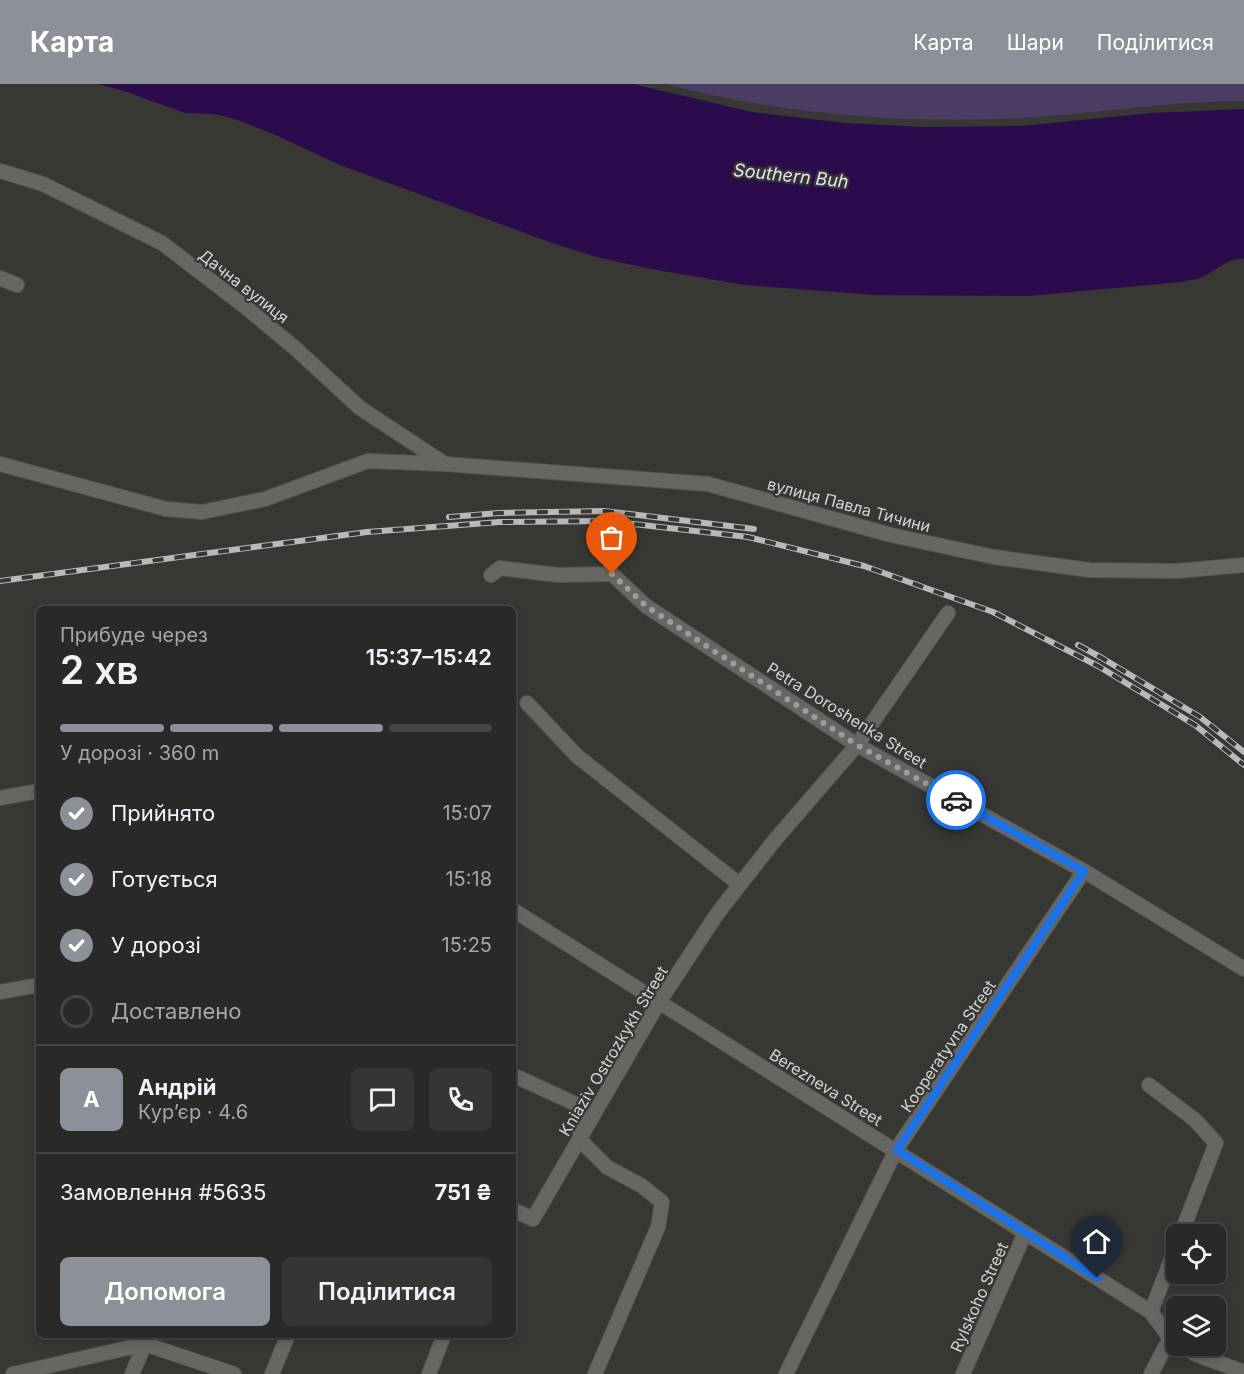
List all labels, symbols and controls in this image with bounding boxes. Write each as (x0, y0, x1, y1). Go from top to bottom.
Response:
text: Карта (30, 25, 114, 59)
text: Карта (913, 30, 974, 55)
text: Шари (1007, 30, 1064, 55)
text: Поділитися (1097, 30, 1214, 55)
water label: Southern Buh (732, 159, 850, 192)
street label: Дачна вулиця (195, 245, 293, 327)
street label: вулиця Павла Тичини (765, 474, 933, 536)
pin (586, 512, 637, 574)
icon: bag (595, 521, 628, 554)
text: Прибуде через (60, 623, 208, 647)
text: 15:37–15:42 (366, 644, 492, 670)
text: 2 хв (60, 646, 139, 693)
street label: Petra Doroshenka Street (763, 658, 931, 772)
text: У дорозі · 360 m (60, 741, 219, 765)
courier (926, 770, 986, 830)
icon: car (940, 784, 973, 817)
icon: check (60, 797, 93, 830)
text: Прийнято (111, 800, 215, 826)
text: 15:07 (442, 801, 492, 825)
icon: check (60, 863, 93, 896)
text: Готується (111, 866, 218, 892)
text: 15:18 (445, 867, 492, 891)
icon: check (60, 929, 93, 962)
text: У дорозі (111, 932, 201, 958)
text: 15:25 (442, 933, 492, 957)
street label: Kniaziv Ostrozkykh Street (554, 962, 672, 1140)
street label: Kooperatyvna Street (896, 976, 1000, 1116)
text: Доставлено (111, 998, 242, 1024)
street label: Berezneva Street (766, 1044, 886, 1130)
button: chat (351, 1068, 414, 1131)
button: phone (429, 1068, 492, 1131)
text: Андрій (138, 1074, 216, 1100)
text: А (83, 1086, 100, 1112)
text: Кур’єр · 4.6 (138, 1100, 248, 1124)
text: Замовлення #5635 (60, 1179, 266, 1205)
text: 751 ₴ (434, 1179, 492, 1205)
pin (1071, 1216, 1122, 1278)
map controls (1166, 1224, 1226, 1356)
button: locate (1166, 1224, 1226, 1284)
icon: home (1080, 1225, 1113, 1258)
street label: Rylskoho Street (946, 1239, 1012, 1355)
button: Допомога (60, 1257, 270, 1326)
button: Поділитися (282, 1257, 492, 1326)
button: layers (1166, 1296, 1226, 1356)

